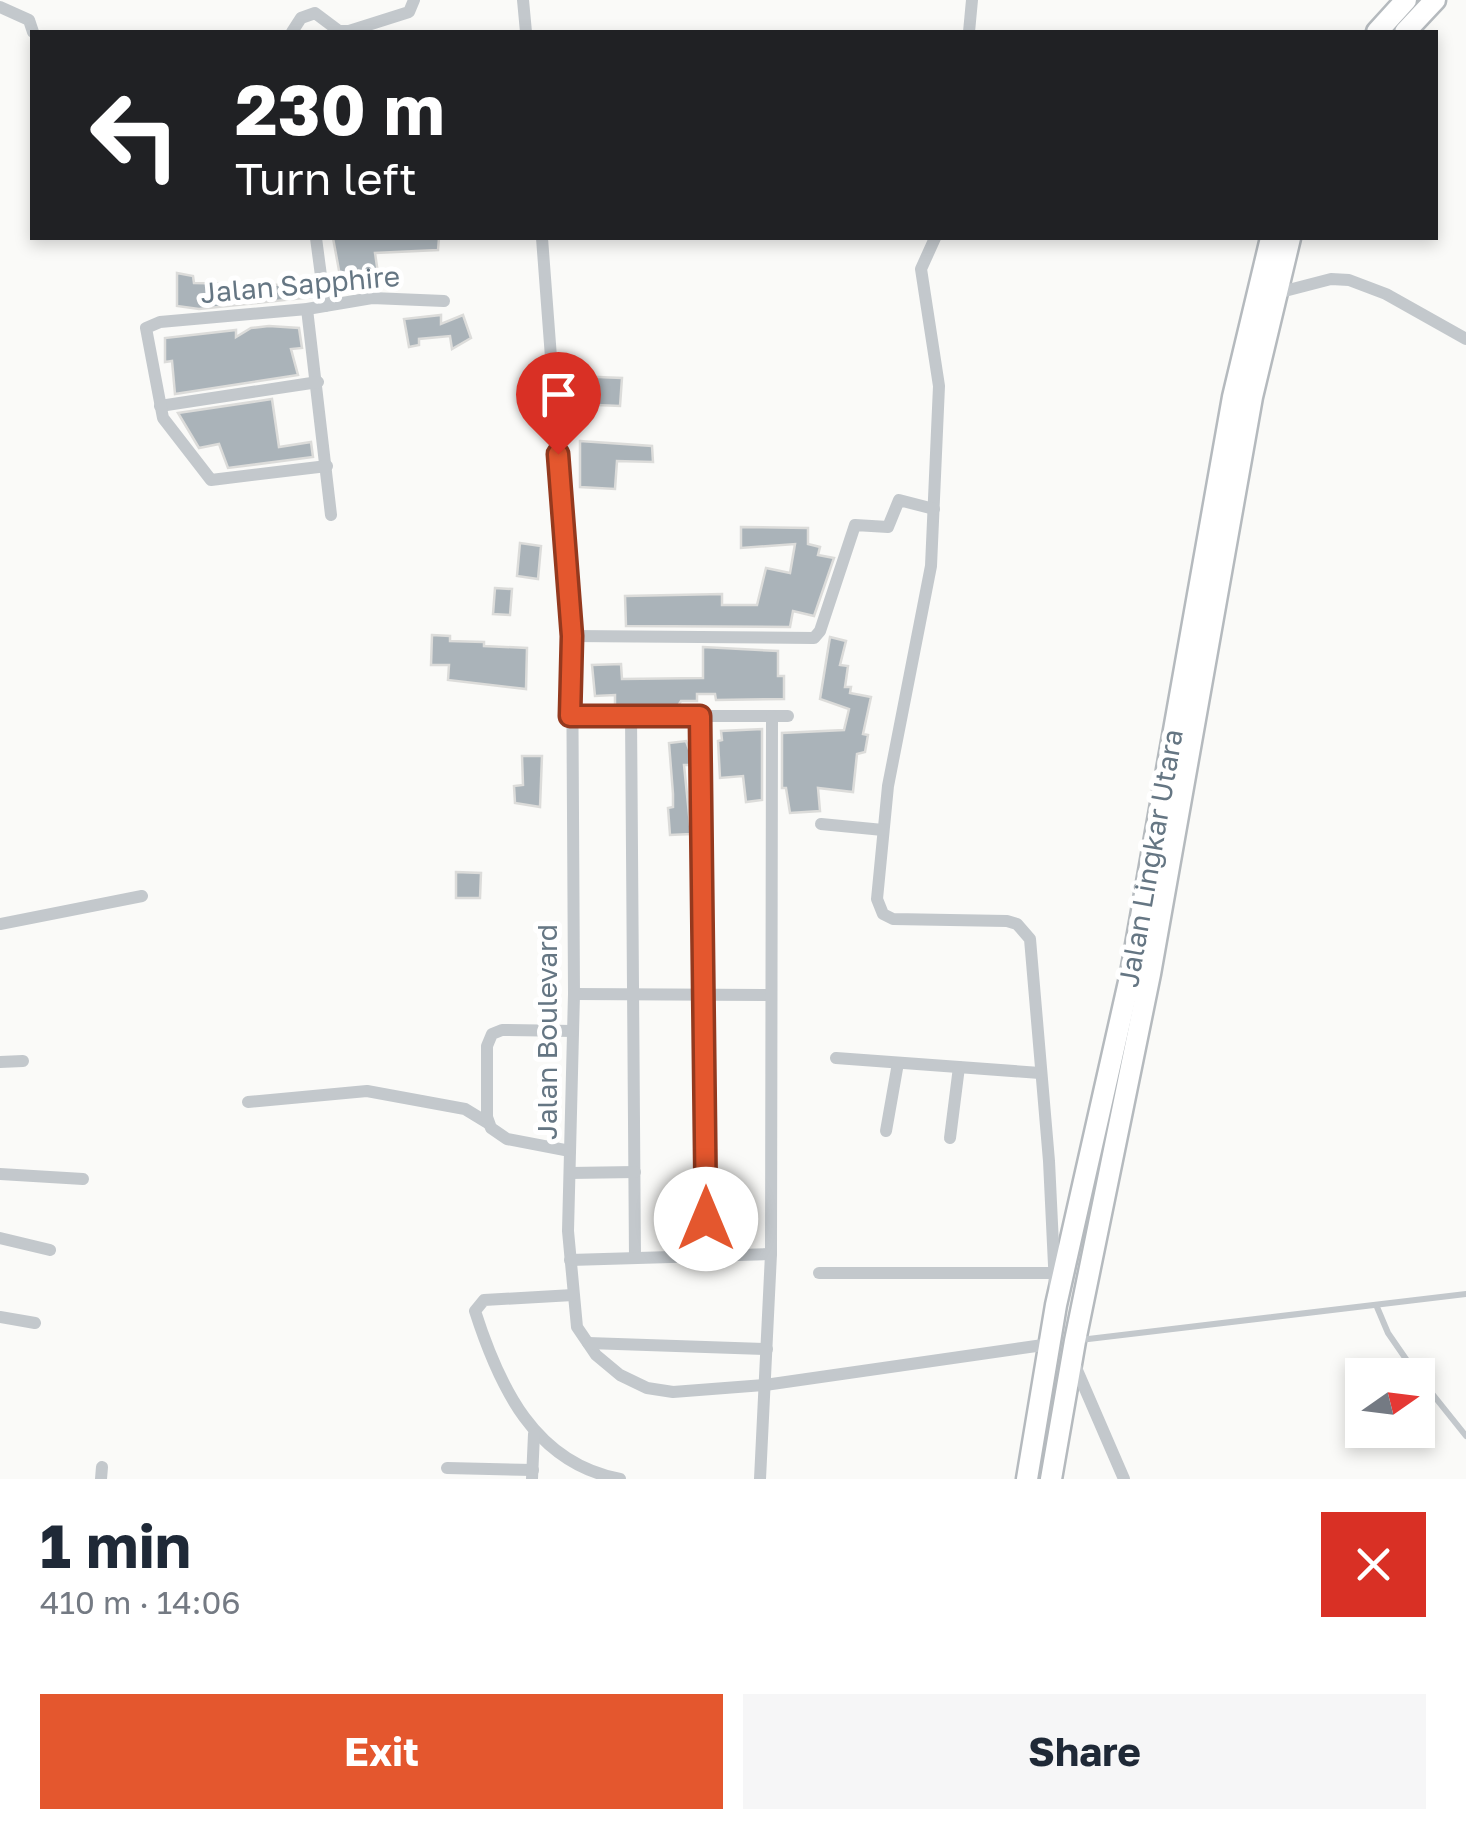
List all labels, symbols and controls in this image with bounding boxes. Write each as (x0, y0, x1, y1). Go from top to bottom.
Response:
text: 230 m (235, 66, 445, 150)
icon: left (70, 70, 200, 200)
text: Turn left (235, 151, 417, 205)
street label: Jalan Sapphire (199, 259, 401, 309)
pin (516, 352, 601, 455)
icon: arrive (531, 367, 586, 422)
street label: Jalan Lingkar Utara (1111, 726, 1189, 990)
street label: Jalan Boulevard (530, 924, 563, 1140)
position arrow (654, 1167, 758, 1271)
north arrow (1345, 1358, 1435, 1448)
map controls (1345, 1358, 1435, 1448)
text: 1 min (40, 1509, 191, 1581)
button: close (1321, 1512, 1426, 1617)
text: 410 m · 14:06 (40, 1583, 241, 1621)
button: Exit (40, 1694, 723, 1809)
button: Share (743, 1694, 1426, 1809)

